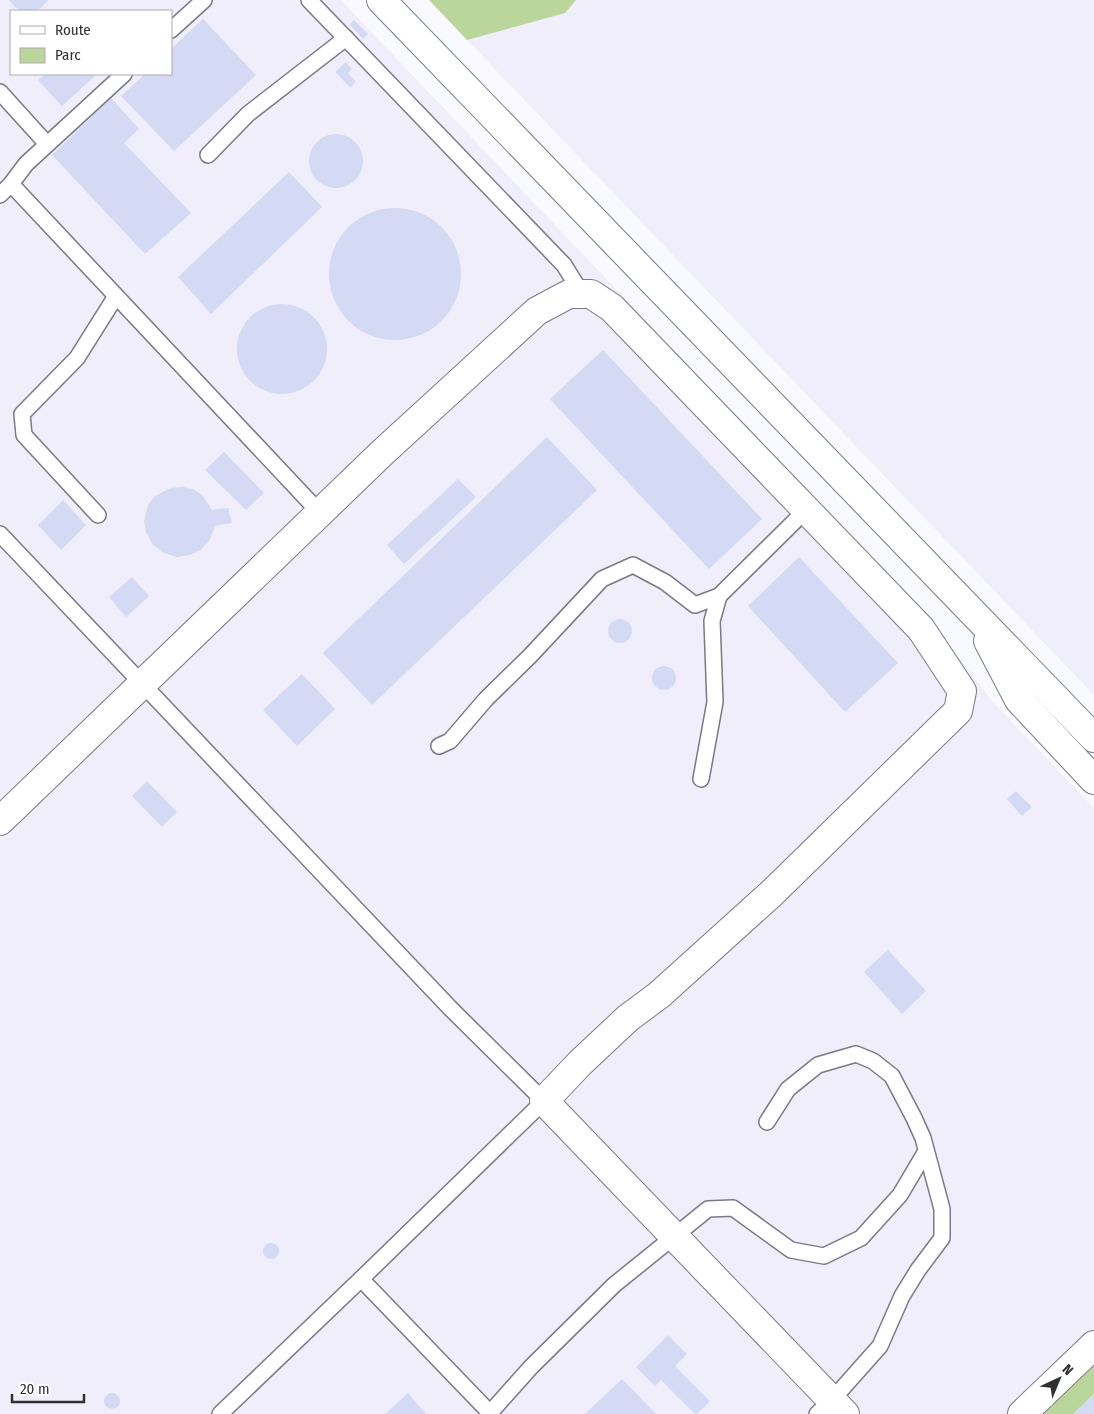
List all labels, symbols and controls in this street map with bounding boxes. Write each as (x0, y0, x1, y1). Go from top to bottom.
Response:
legend (10, 10, 172, 75)
text: Route (55, 21, 91, 39)
text: Parc (55, 46, 81, 64)
north arrow (1034, 1354, 1084, 1404)
text: N (1059, 1361, 1077, 1379)
scale bar (12, 1372, 85, 1404)
text: 20 m (20, 1380, 50, 1398)

